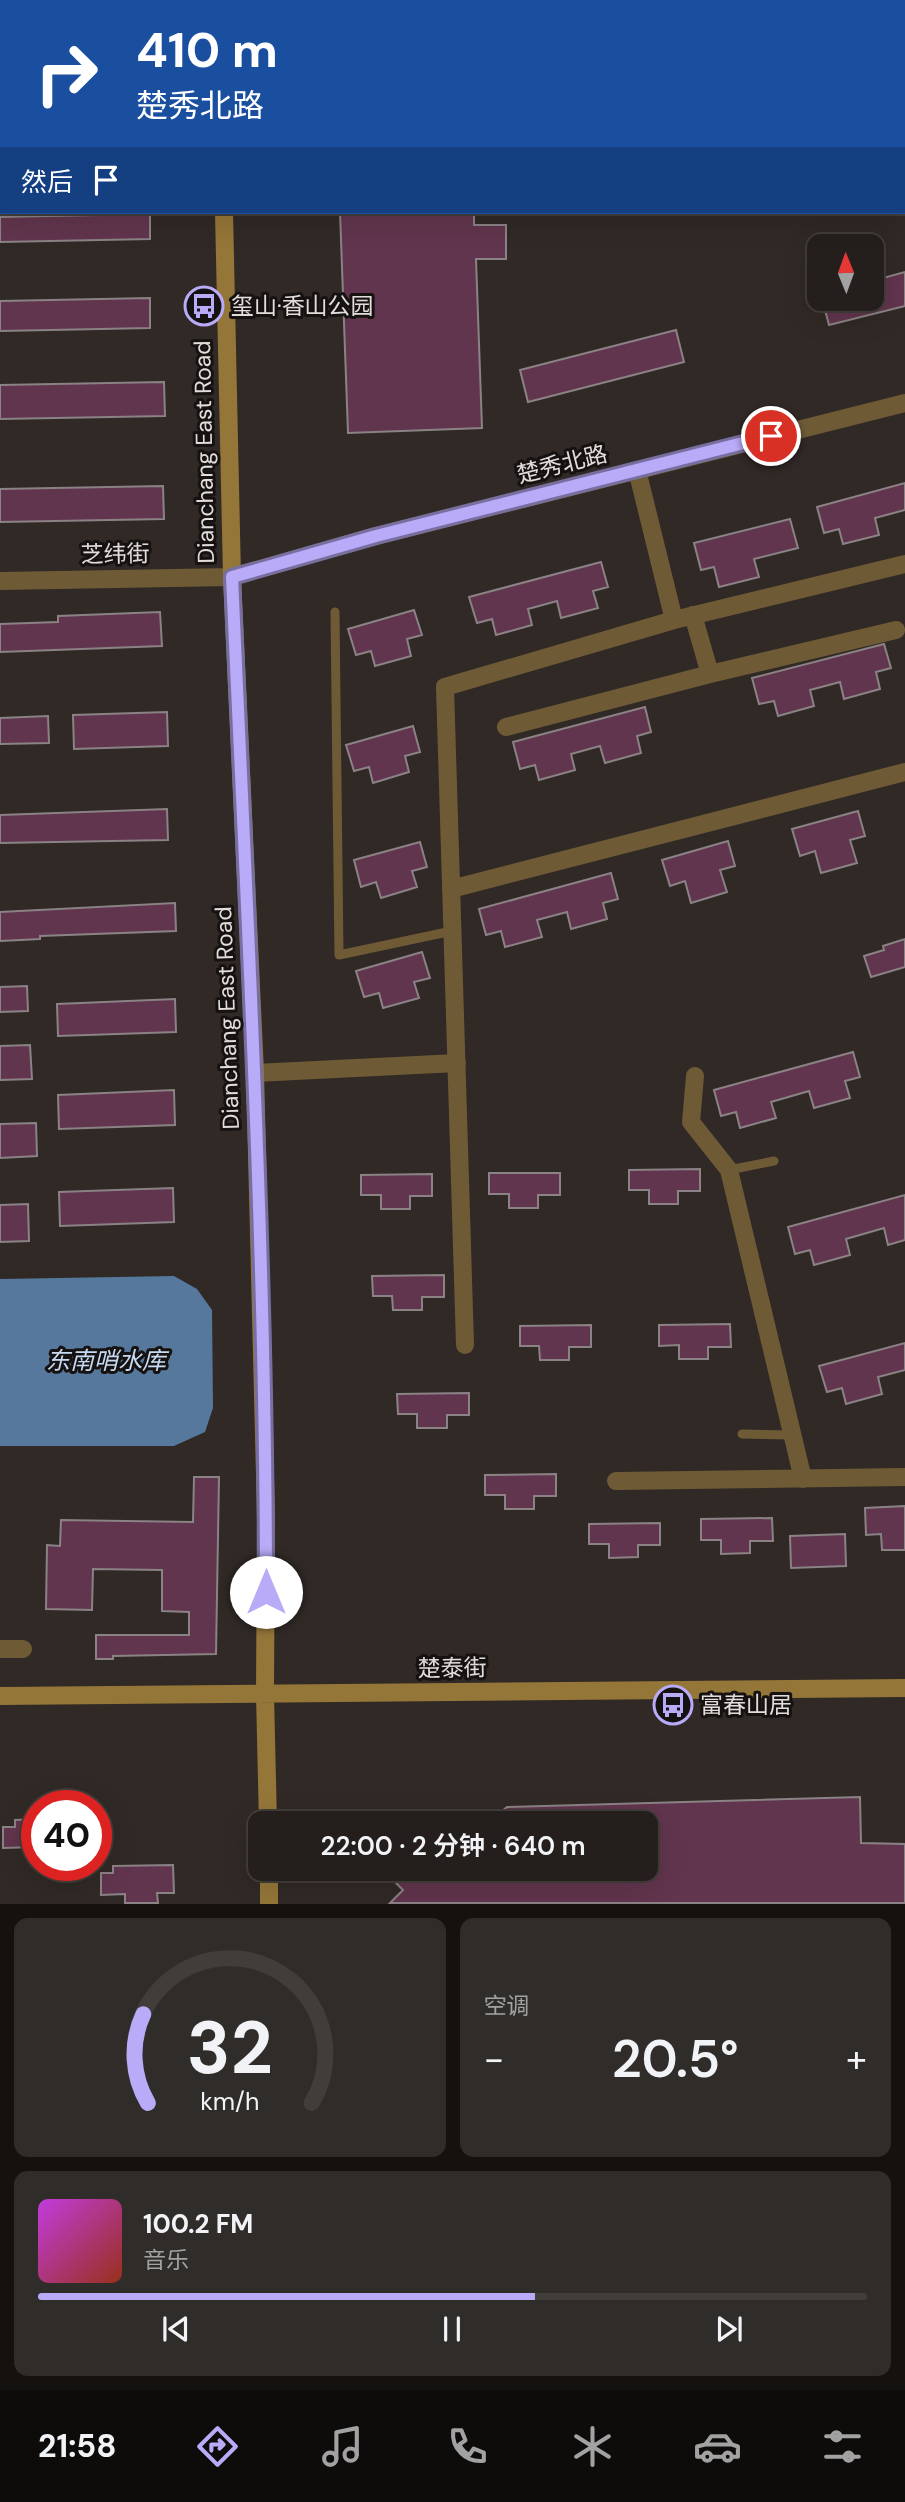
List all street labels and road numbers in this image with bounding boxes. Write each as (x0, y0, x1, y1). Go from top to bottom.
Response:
street label: Dianchang East Road (187, 340, 221, 564)
street label: 楚秀北路 (514, 438, 610, 490)
street label: 芝纬街 (80, 538, 150, 570)
street label: Dianchang East Road (208, 906, 246, 1130)
street label: 楚泰街 (417, 1652, 487, 1684)

